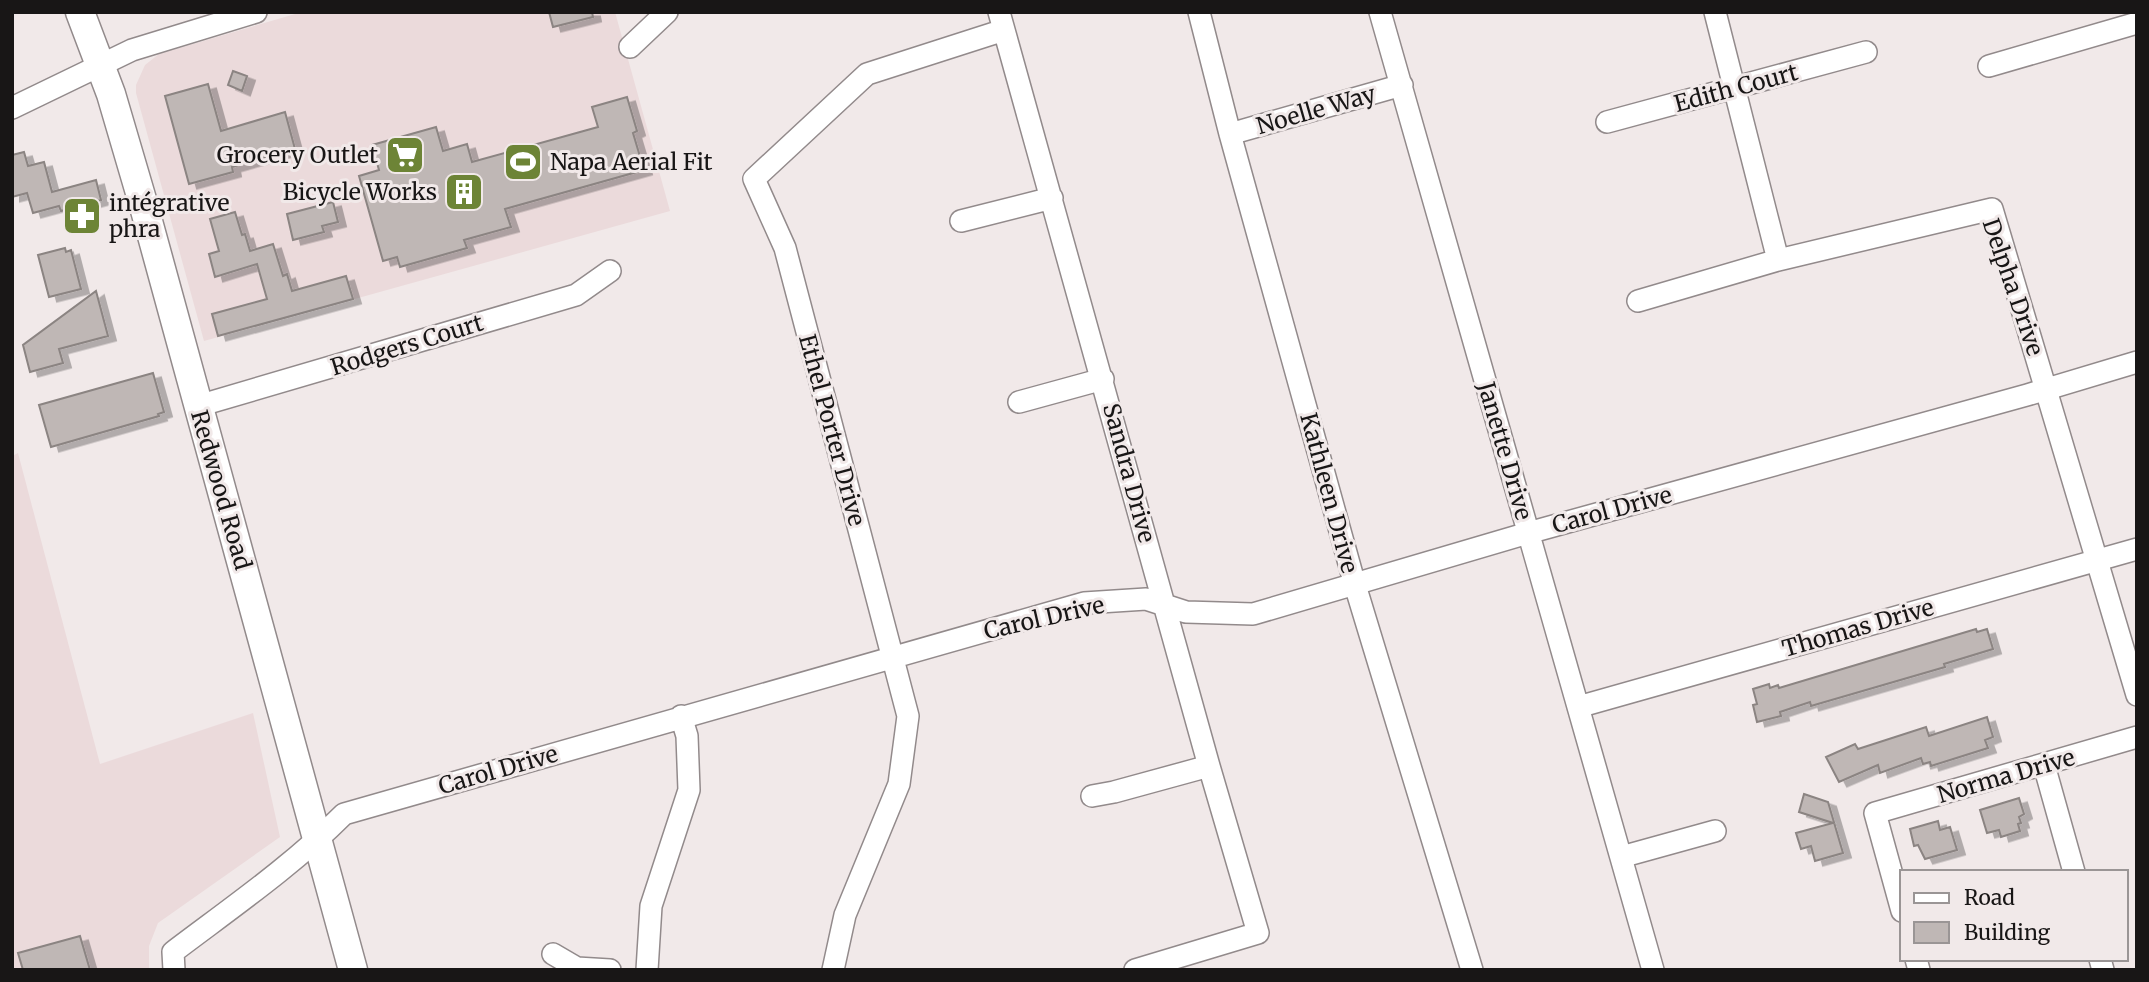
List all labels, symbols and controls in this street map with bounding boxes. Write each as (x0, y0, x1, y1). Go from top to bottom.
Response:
street label: Edith Court (1671, 57, 1801, 118)
street label: Noelle Way (1253, 79, 1379, 140)
supermarket icon: Grocery Outlet (384, 134, 426, 176)
place label: Grocery Outlet (217, 140, 378, 169)
sports icon: Napa Aerial Fit (502, 141, 544, 183)
place label: Napa Aerial Fit (550, 147, 713, 176)
building icon: Bicycle Works (443, 171, 485, 213)
place label: Bicycle Works (283, 177, 437, 206)
place label: intégrative phra (109, 188, 229, 243)
pharmacy icon: intégrative phra (61, 195, 103, 237)
street label: Delpha Drive (1976, 214, 2050, 359)
street label: Rodgers Court (327, 308, 487, 381)
street label: Ethel Porter Drive (793, 331, 872, 529)
street label: Janette Drive (1472, 378, 1539, 523)
street label: Sandra Drive (1097, 400, 1162, 546)
street label: Redwood Road (185, 407, 258, 573)
street label: Kathleen Drive (1294, 410, 1365, 576)
street label: Carol Drive (1549, 480, 1675, 539)
street label: Carol Drive (981, 590, 1107, 645)
street label: Thomas Drive (1779, 592, 1937, 663)
street label: Carol Drive (435, 739, 561, 800)
street label: Norma Drive (1934, 742, 2078, 809)
legend (1900, 870, 2128, 961)
text: Road (1964, 884, 2015, 911)
text: Building (1964, 919, 2051, 946)

